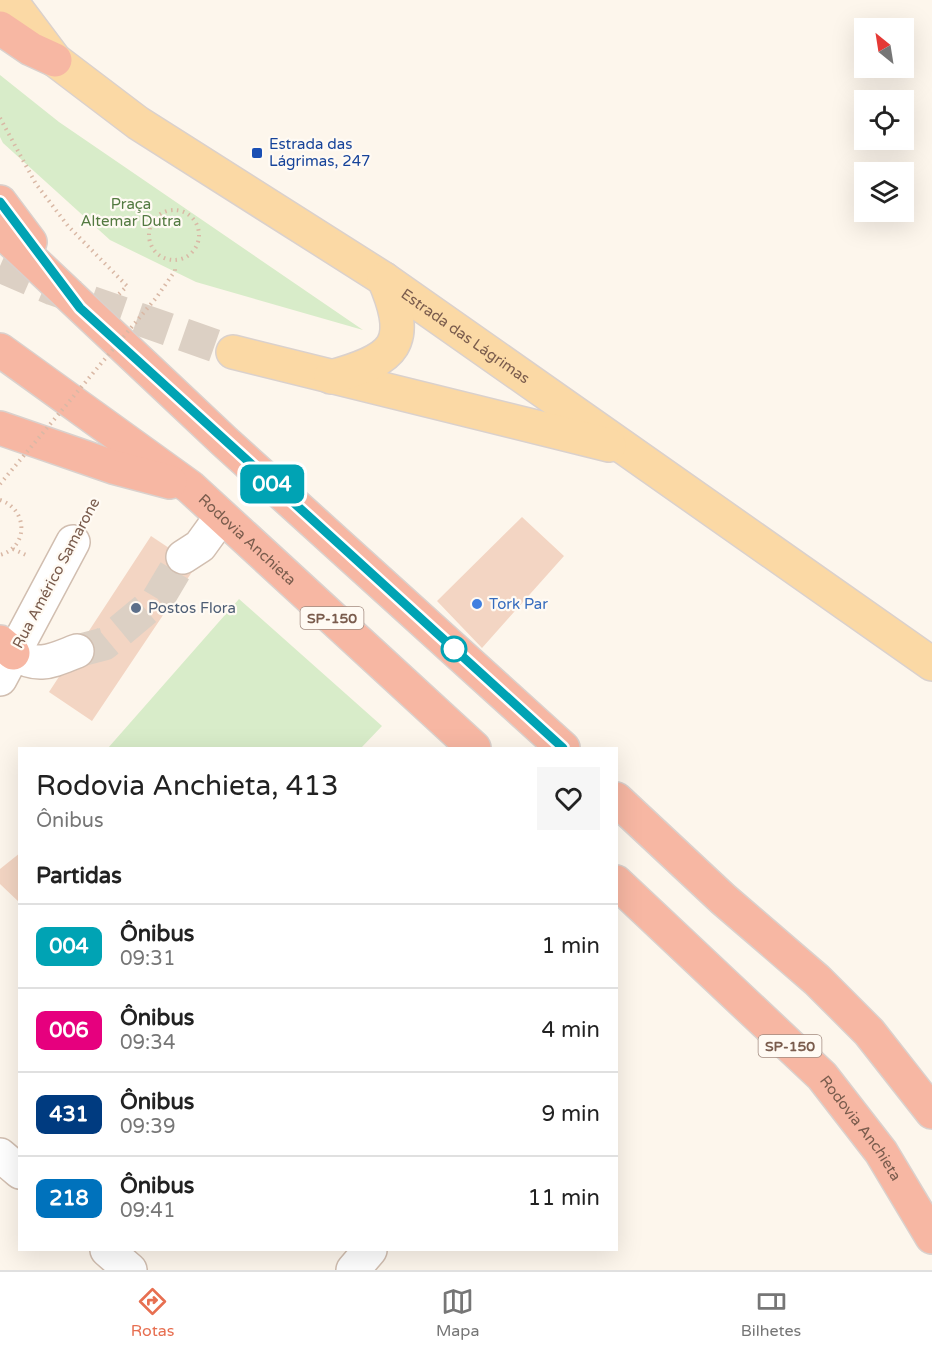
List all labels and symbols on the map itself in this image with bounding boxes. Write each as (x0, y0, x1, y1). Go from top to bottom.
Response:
north arrow (854, 18, 914, 78)
place label: Estrada das Lágrimas, 247 (269, 135, 370, 170)
marker: Estrada das Lágrimas, 247 (250, 146, 264, 160)
park label: Praça Altemar Dutra (81, 195, 181, 230)
street label: Estrada das Lágrimas (398, 285, 533, 387)
line badge: 004 (238, 464, 306, 504)
street label: Rodovia Anchieta (195, 490, 300, 589)
street label: Rua Américo Samarone (9, 495, 103, 651)
place label: Tork Par (489, 595, 548, 613)
marker: Tork Par (470, 597, 484, 611)
place label: Postos Flora (148, 599, 236, 617)
marker: Postos Flora (129, 601, 143, 615)
road number: SP-150 (300, 607, 364, 629)
unlabelled marker (441, 636, 467, 662)
road number: SP-150 (758, 1035, 822, 1057)
street label: Rodovia Anchieta (816, 1072, 905, 1184)

